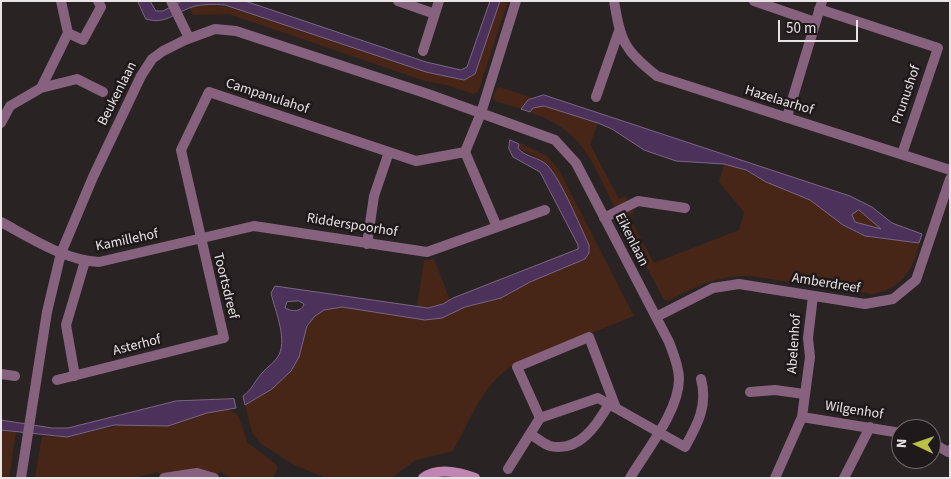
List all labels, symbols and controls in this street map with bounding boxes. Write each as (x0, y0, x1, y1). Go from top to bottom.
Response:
scale bar (781, 10, 861, 42)
text: 50 m (786, 18, 816, 39)
street label: Beukenlaan (95, 59, 141, 129)
street label: Prunushof (889, 64, 925, 126)
street label: Campanulahof (223, 76, 311, 118)
street label: Hazelaarhof (743, 83, 815, 119)
street label: Ridderspoorhof (305, 211, 399, 241)
street label: Eikenlaan (610, 211, 652, 269)
street label: Kamillehof (94, 226, 160, 256)
street label: Toortsdreef (209, 251, 241, 321)
street label: Amberdreef (791, 270, 861, 298)
street label: Abelenhof (785, 314, 805, 374)
street label: Asterhof (111, 332, 163, 360)
street label: Wilgenhof (824, 398, 884, 424)
north arrow (891, 419, 941, 469)
text: N (892, 438, 912, 448)

